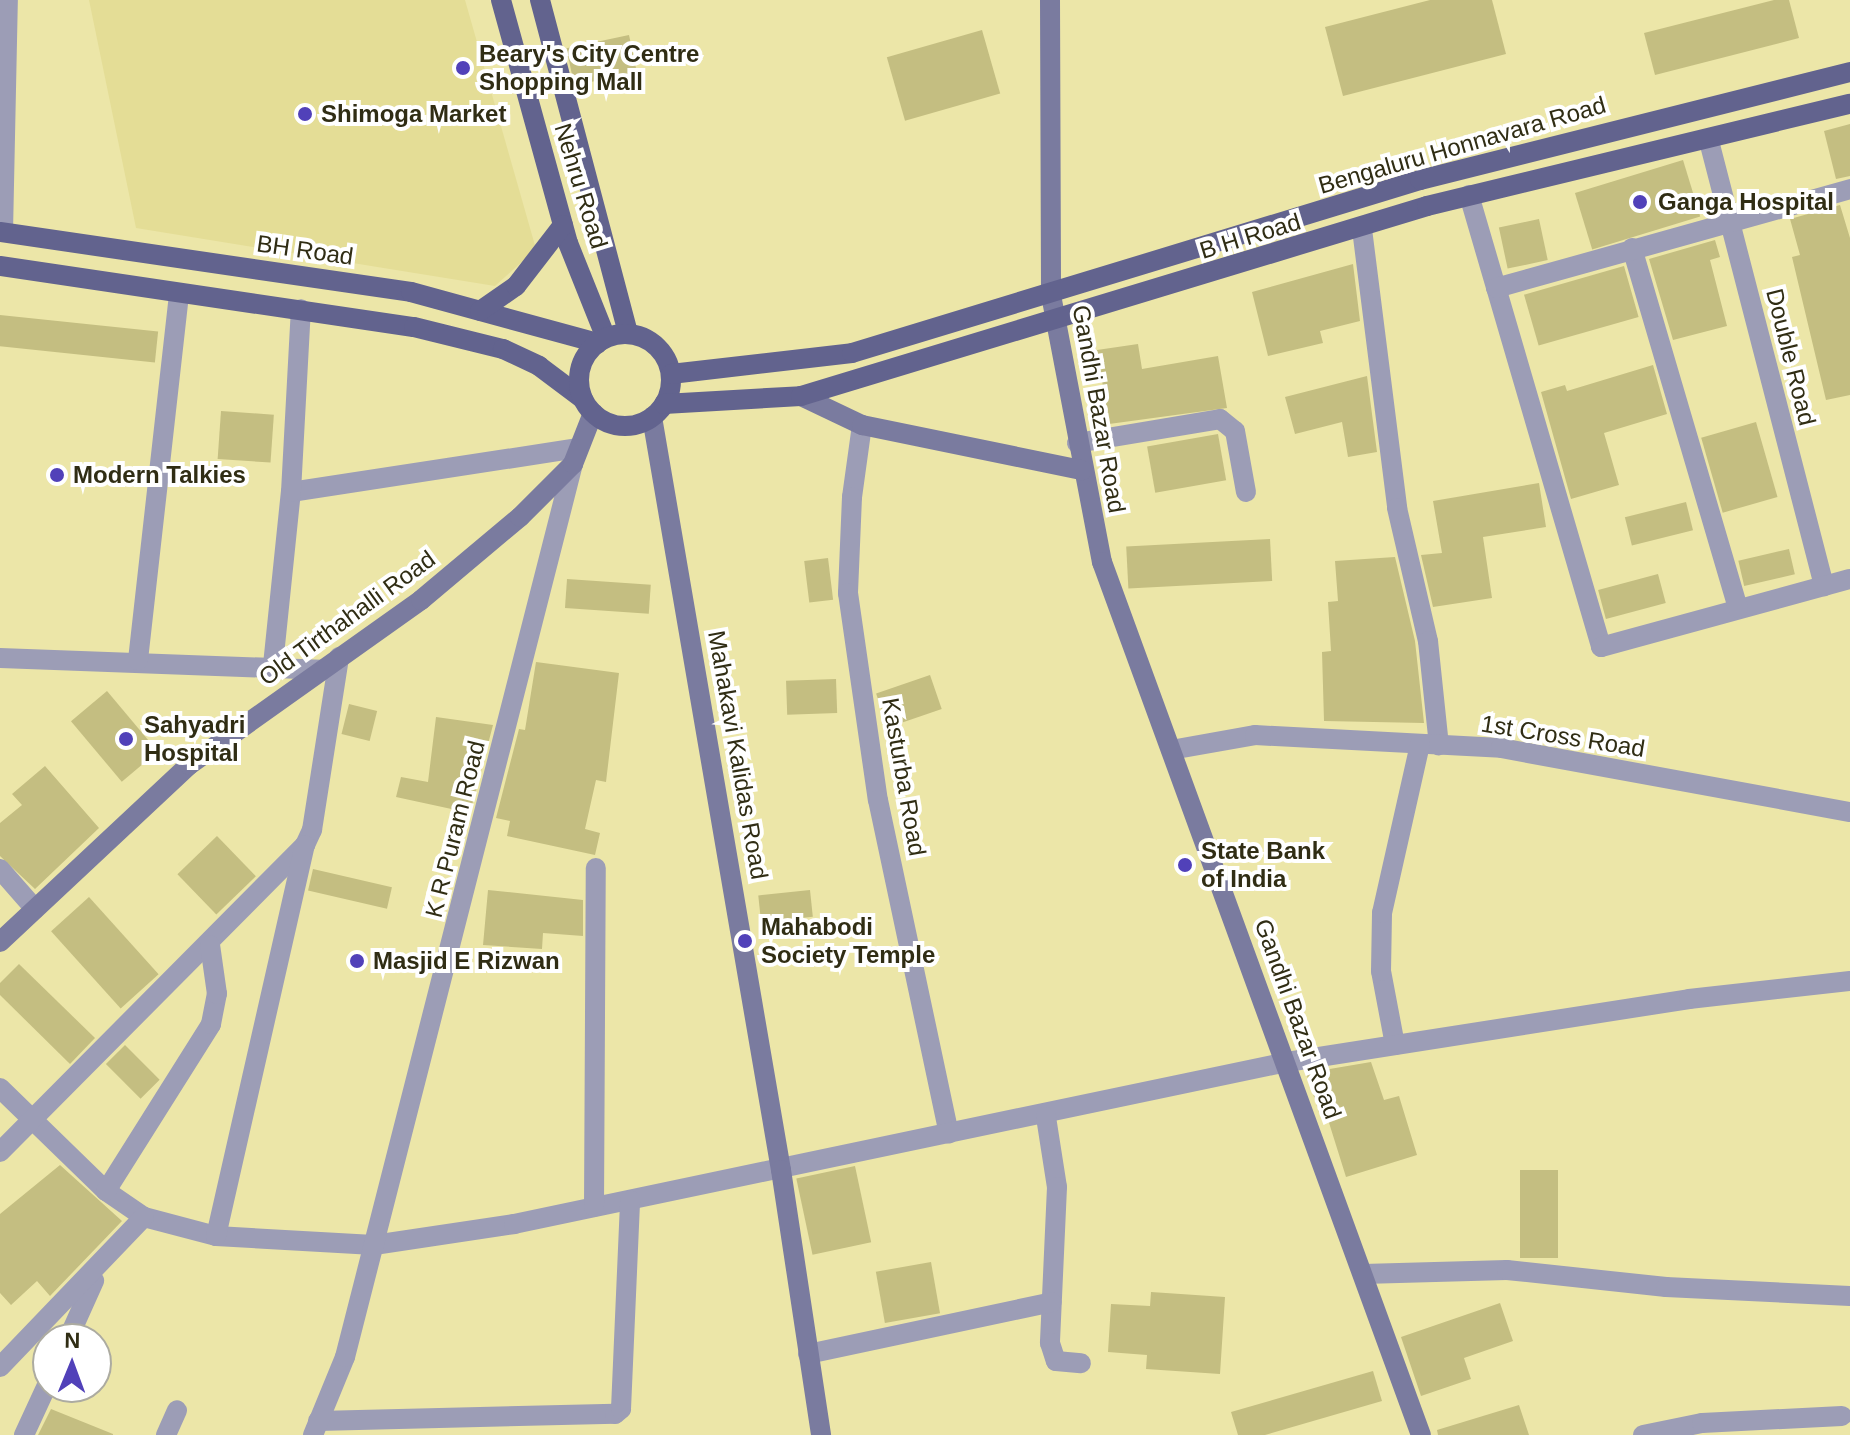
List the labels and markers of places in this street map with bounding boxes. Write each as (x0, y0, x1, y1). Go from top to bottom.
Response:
place label: Beary's City Centre Shopping Mall (479, 40, 699, 96)
marker: Beary's City Centre Shopping Mall (454, 59, 472, 77)
place label: Shimoga Market (321, 100, 506, 128)
marker: Shimoga Market (296, 105, 314, 123)
place label: Ganga Hospital (1658, 188, 1834, 216)
marker: Ganga Hospital (1629, 191, 1651, 213)
place label: Modern Talkies (73, 461, 246, 489)
marker: Modern Talkies (48, 466, 66, 484)
place label: Sahyadri Hospital (144, 711, 245, 767)
marker: Sahyadri Hospital (115, 728, 137, 750)
place label: State Bank of India (1201, 837, 1325, 893)
marker: State Bank of India (1176, 856, 1194, 874)
place label: Mahabodi Society Temple (761, 913, 935, 969)
marker: Mahabodi Society Temple (736, 932, 754, 950)
place label: Masjid E Rizwan (373, 947, 560, 975)
marker: Masjid E Rizwan (348, 952, 366, 970)

